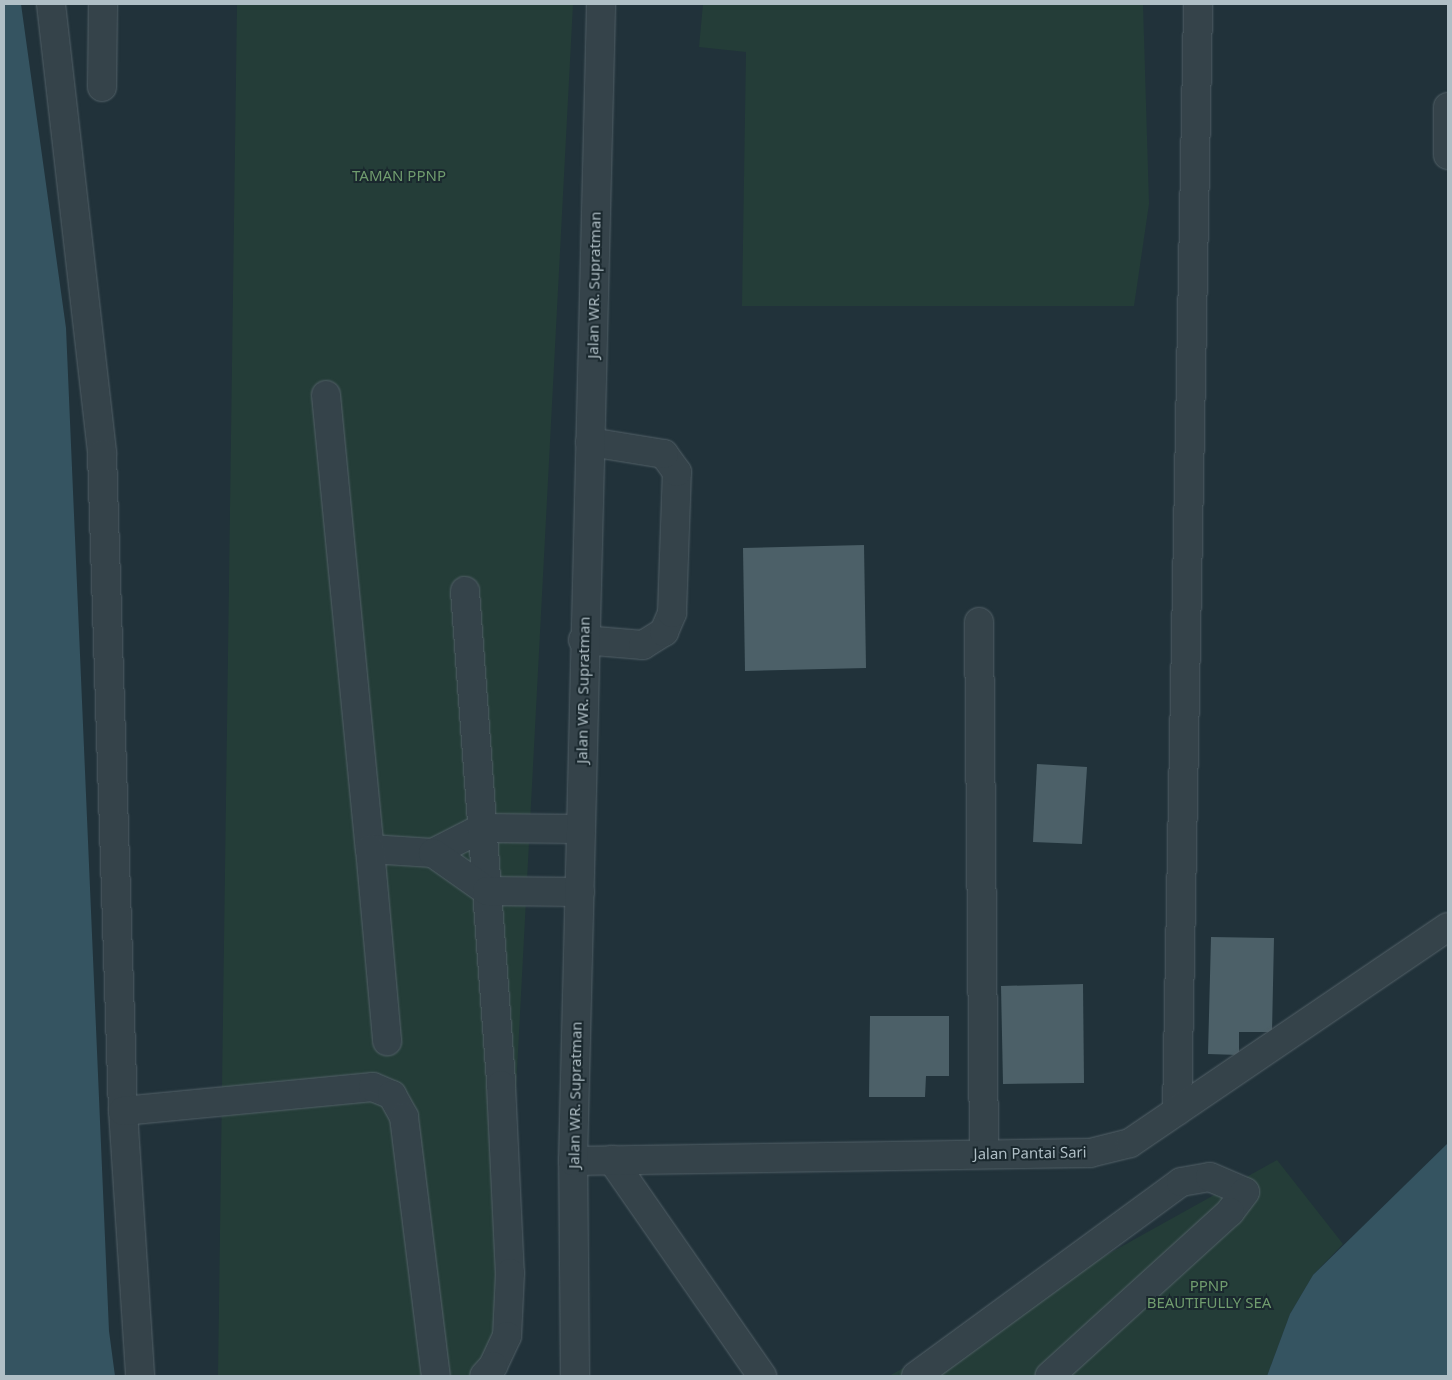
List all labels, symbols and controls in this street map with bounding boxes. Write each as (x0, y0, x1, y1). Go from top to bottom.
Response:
park label: TAMAN PPNP (352, 167, 446, 185)
street label: Jalan WR. Supratman (584, 211, 604, 359)
street label: Jalan WR. Supratman (573, 616, 593, 764)
street label: Jalan WR. Supratman (565, 1021, 585, 1169)
street label: Jalan Pantai Sari (973, 1143, 1087, 1163)
park label: PPNP BEAUTIFULLY SEA (1147, 1276, 1271, 1311)

